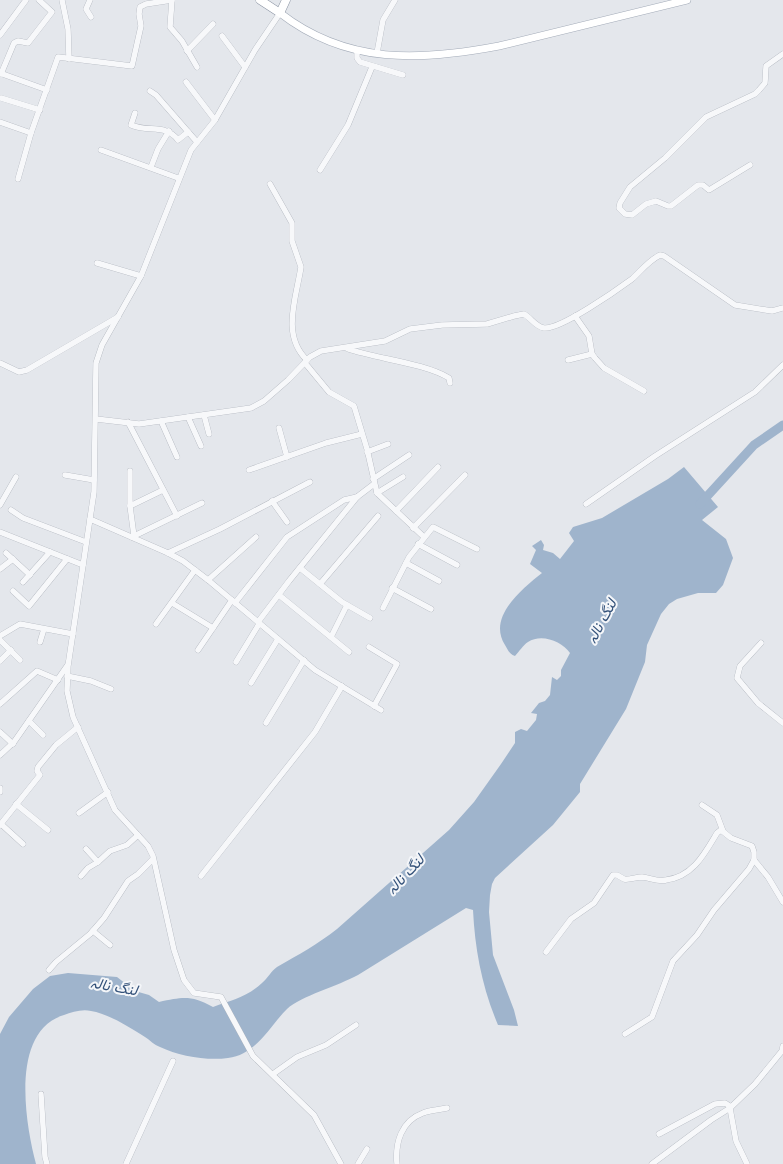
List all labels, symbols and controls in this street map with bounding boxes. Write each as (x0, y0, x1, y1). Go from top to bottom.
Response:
water label: لنگ نالہ (581, 594, 622, 647)
water label: لنگ نالہ (381, 848, 430, 899)
water label: لنگ نالہ (89, 972, 141, 1001)

